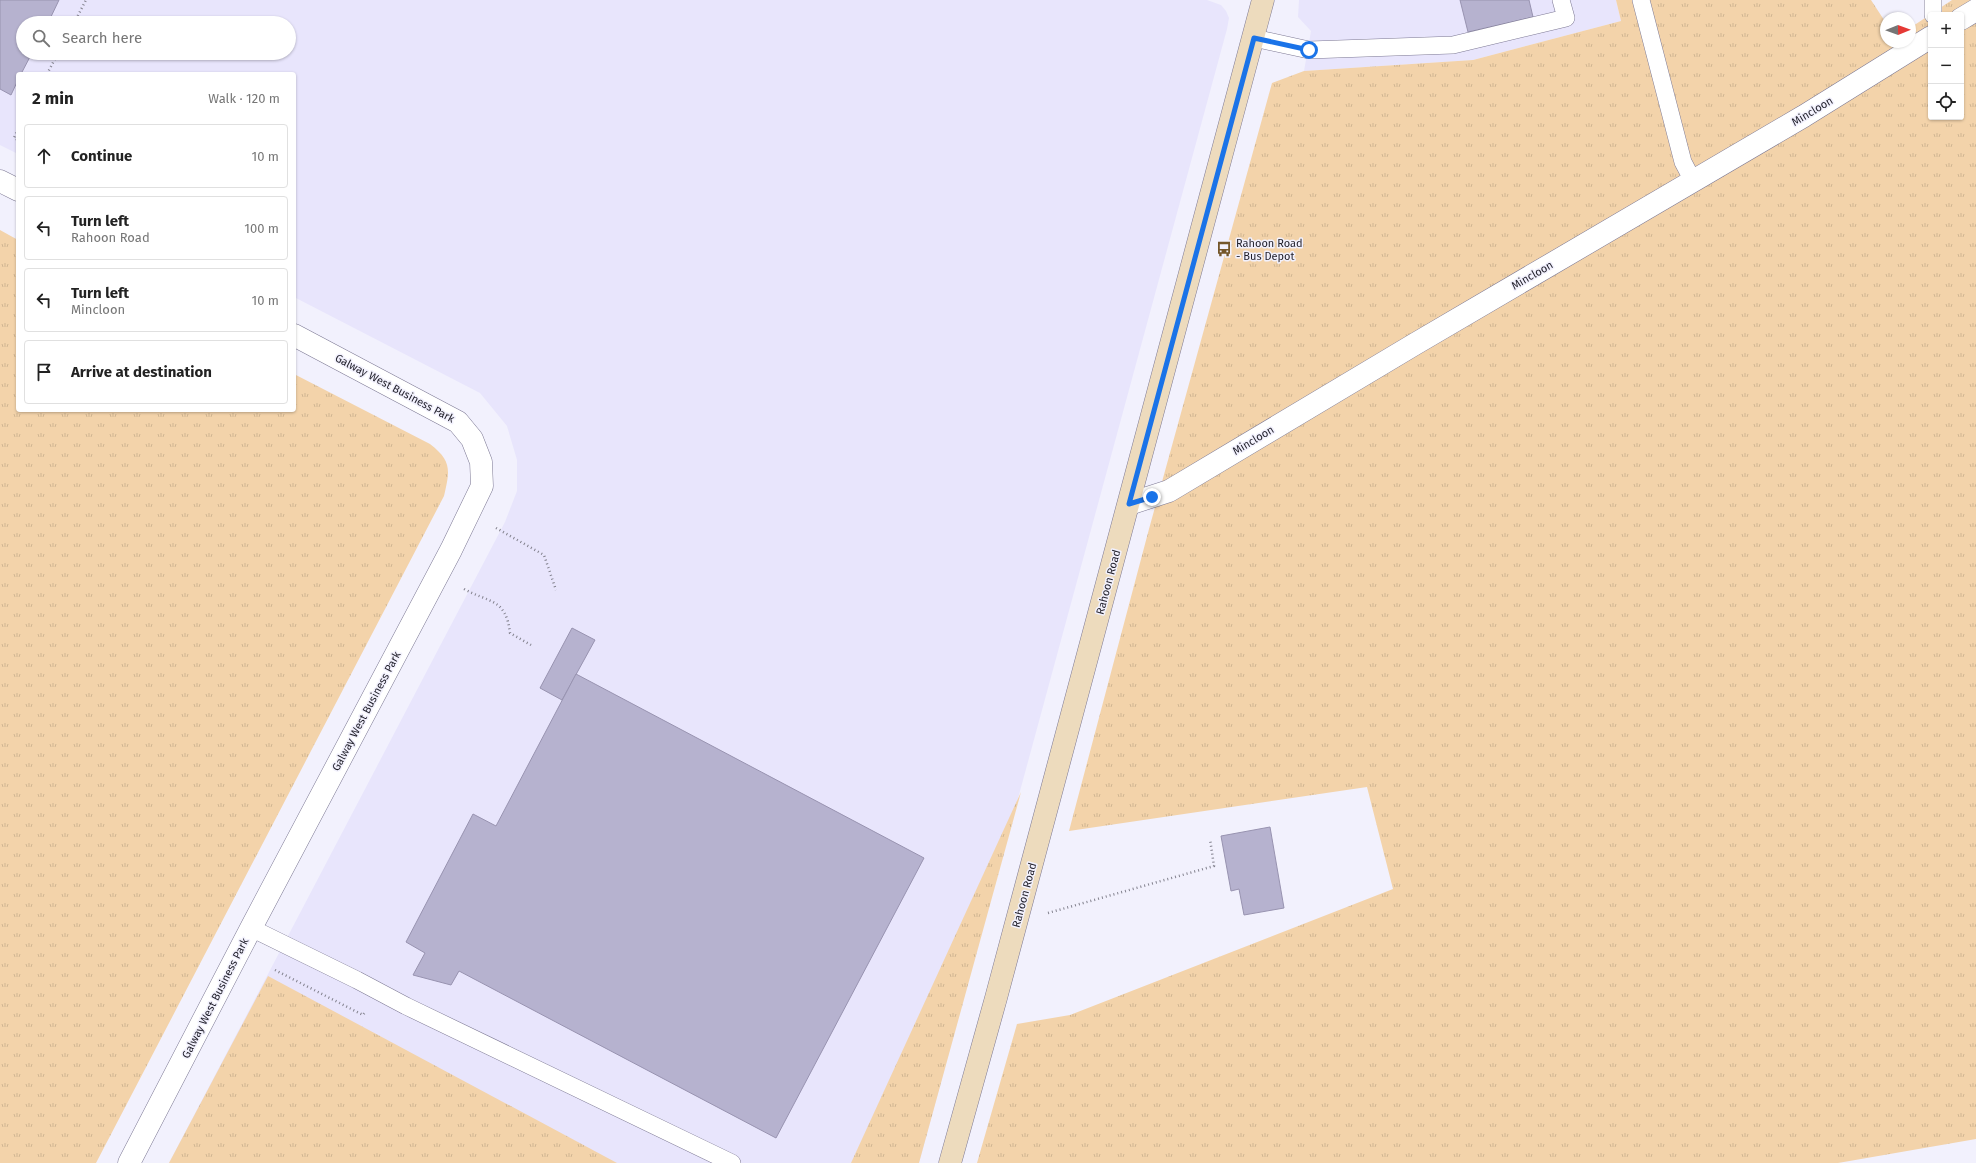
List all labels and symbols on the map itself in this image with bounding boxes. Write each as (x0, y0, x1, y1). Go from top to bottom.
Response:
north arrow (1880, 12, 1916, 48)
route start (1300, 41, 1318, 59)
street label: Mincloon (1789, 94, 1835, 129)
place label: Rahoon Road - Bus Depot (1236, 237, 1303, 263)
bus stop icon: Rahoon Road - Bus Depot (1215, 240, 1233, 258)
street label: Mincloon (1509, 258, 1555, 293)
street label: Galway West Business Park (333, 351, 457, 426)
street label: Mincloon (1230, 423, 1276, 458)
route end (1143, 488, 1161, 506)
street label: Rahoon Road (1094, 548, 1123, 616)
street label: Galway West Business Park (329, 649, 404, 773)
street label: Rahoon Road (1010, 861, 1039, 929)
street label: Galway West Business Park (179, 936, 252, 1061)

